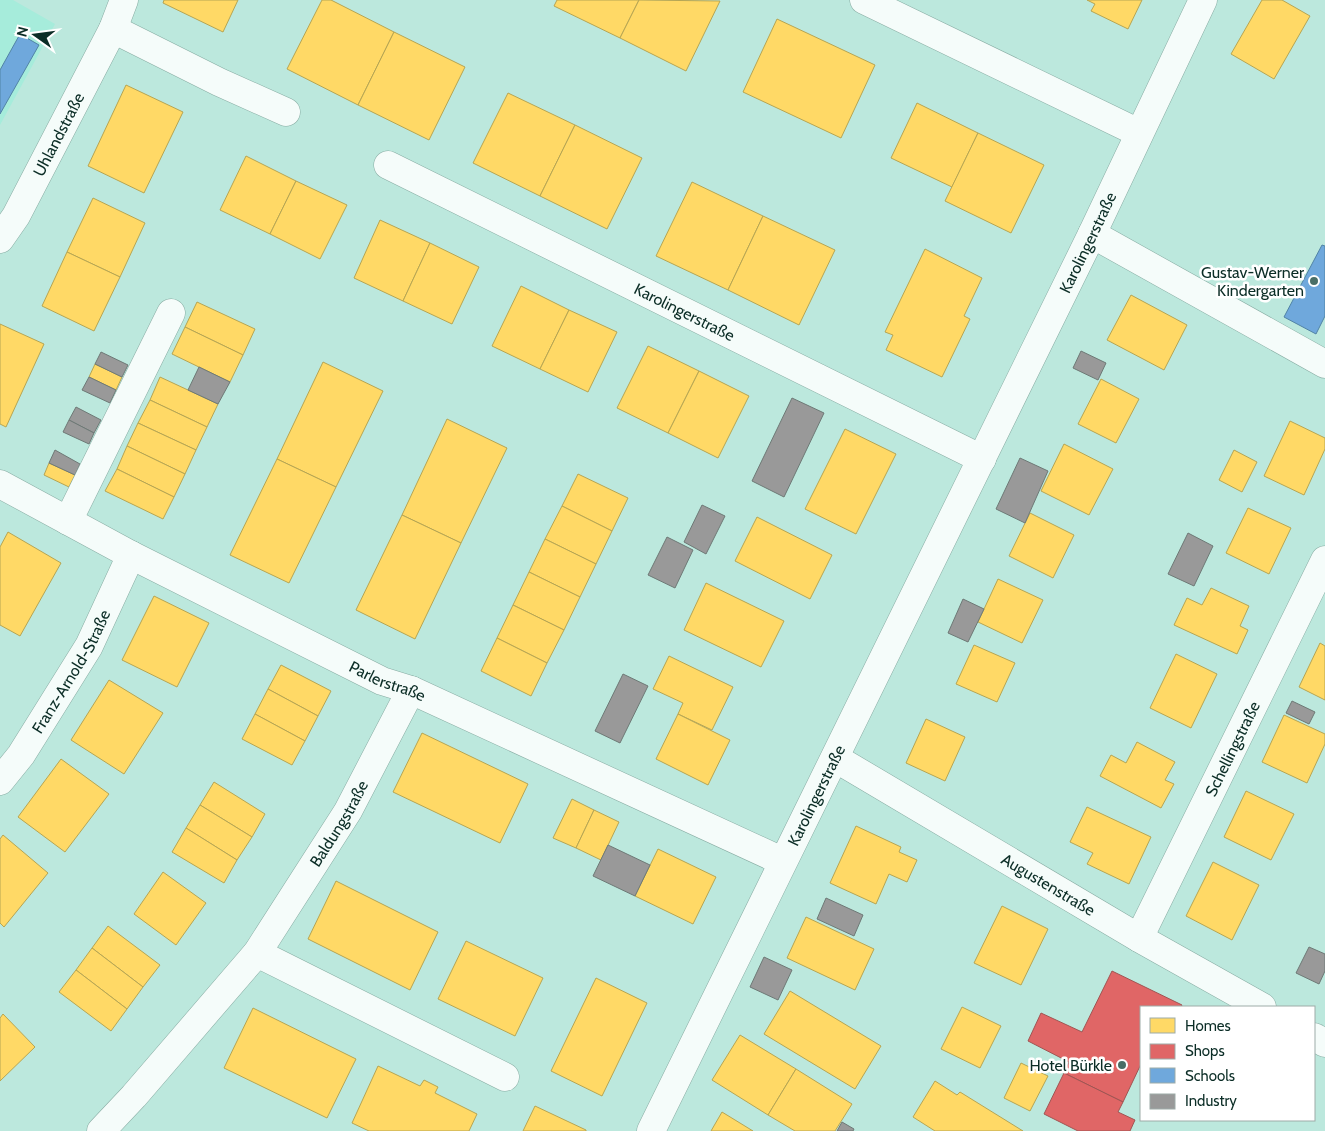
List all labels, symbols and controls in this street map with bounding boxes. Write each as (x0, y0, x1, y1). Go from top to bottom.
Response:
north arrow (10, 10, 60, 60)
text: N (12, 25, 32, 39)
street label: Uhlandstraße (29, 90, 88, 180)
street label: Karolingerstraße (1055, 189, 1120, 296)
place label: Gustav-Werner Kindergarten (1201, 263, 1305, 300)
marker: Gustav-Werner Kindergarten (1308, 275, 1320, 287)
street label: Karolingerstraße (631, 279, 738, 345)
street label: Franz-Arnold-Straße (28, 607, 114, 737)
street label: Parlerstraße (346, 657, 429, 705)
street label: Schellingstraße (1201, 698, 1264, 799)
street label: Karolingerstraße (784, 742, 849, 849)
street label: Baldungstraße (306, 777, 372, 870)
street label: Augustenstraße (998, 850, 1098, 920)
legend (1140, 1006, 1315, 1121)
text: Homes (1185, 1017, 1231, 1035)
text: Shops (1185, 1042, 1225, 1060)
place label: Hotel Bürkle (1029, 1056, 1112, 1075)
marker: Hotel Bürkle (1116, 1059, 1128, 1071)
text: Schools (1185, 1067, 1235, 1085)
text: Industry (1185, 1092, 1237, 1110)

